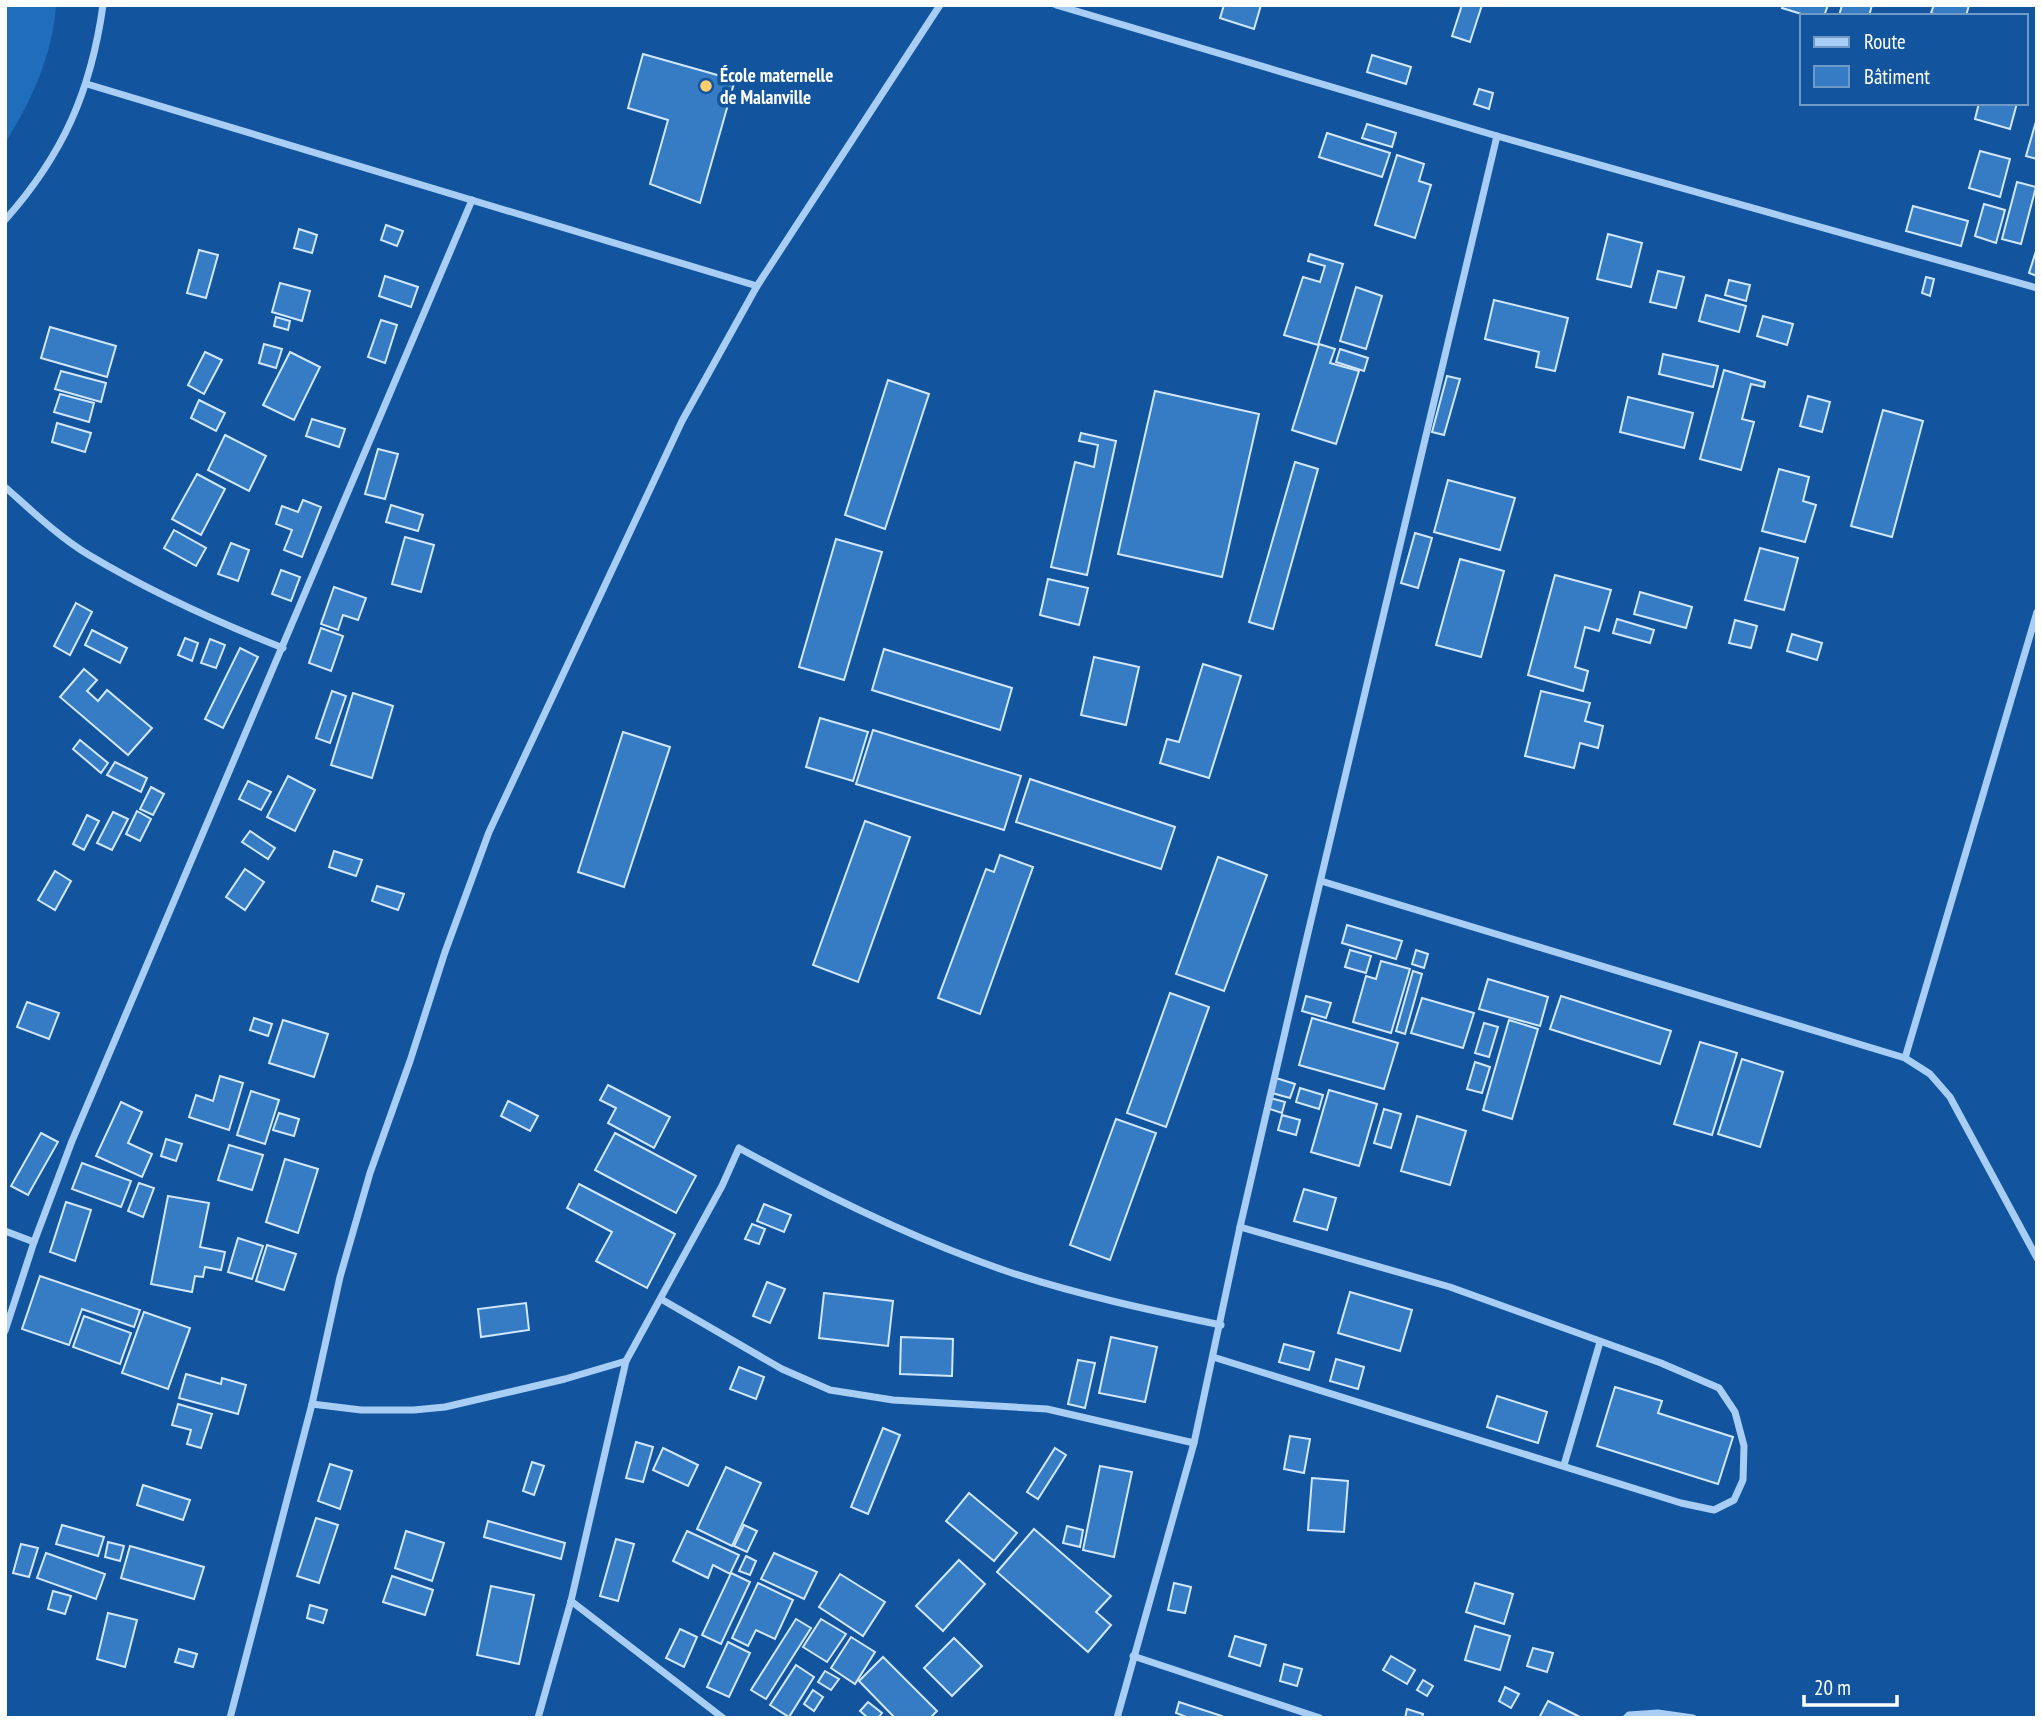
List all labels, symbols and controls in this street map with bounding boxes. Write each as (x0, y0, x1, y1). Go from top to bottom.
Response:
legend (1800, 14, 2028, 105)
text: Route (1864, 28, 1906, 55)
place label: École maternelle de Malanville (720, 63, 833, 109)
text: Bâtiment (1864, 63, 1930, 90)
marker: École maternelle de Malanville (698, 78, 714, 94)
scale bar (1804, 1664, 1897, 1708)
text: 20 m (1814, 1674, 1851, 1701)

